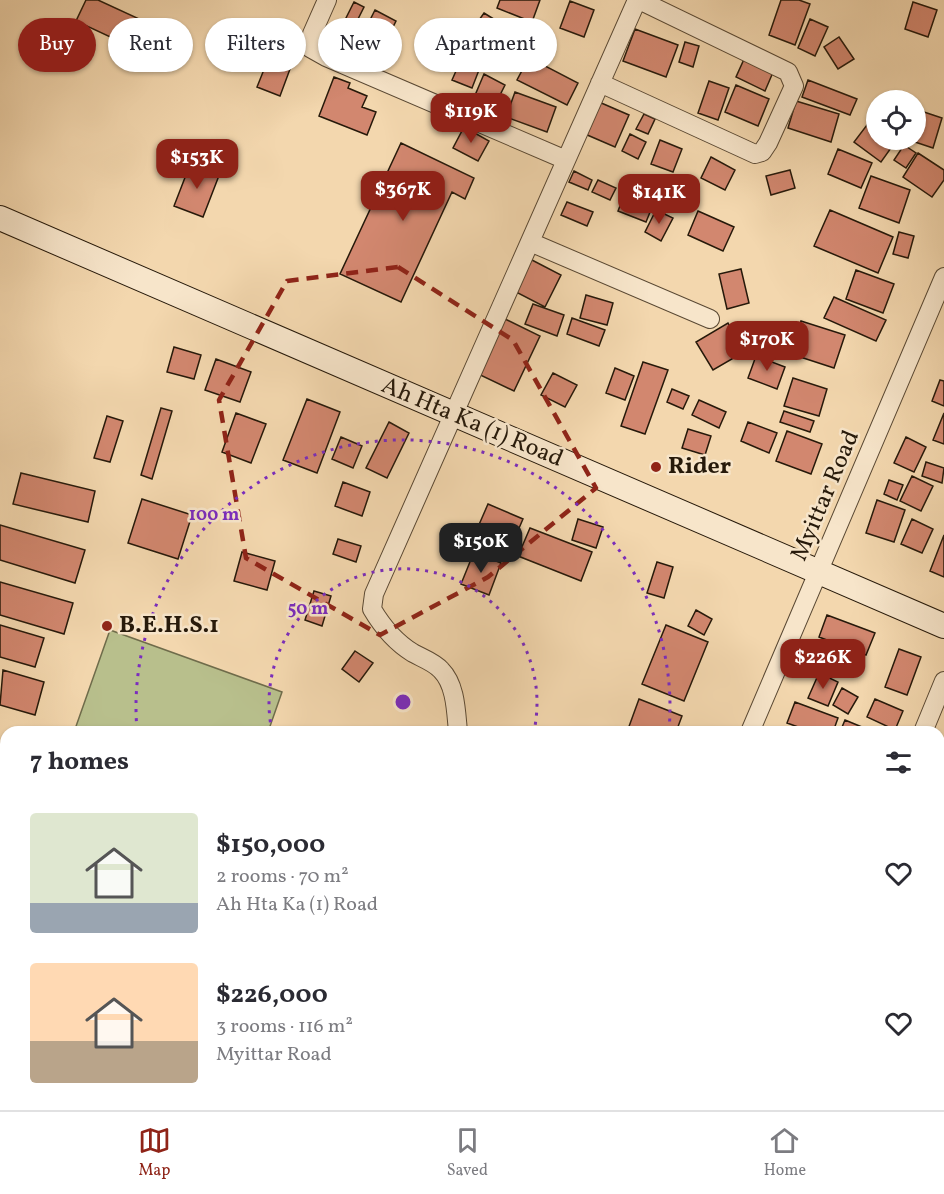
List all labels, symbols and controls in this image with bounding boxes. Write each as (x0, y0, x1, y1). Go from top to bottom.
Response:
chip: Buy (18, 18, 96, 72)
chip: Rent (108, 18, 193, 72)
chip: Filters (205, 18, 306, 72)
chip: New (318, 18, 402, 72)
chip: Apartment (414, 18, 557, 72)
map controls (866, 90, 926, 150)
button: locate (866, 90, 926, 150)
pin: $119K (429, 93, 513, 144)
text: $119K (445, 98, 497, 126)
pin: $153K (155, 139, 239, 190)
text: $153K (170, 144, 224, 172)
pin: $367K (361, 171, 445, 222)
pin: $141K (617, 174, 701, 225)
text: $367K (375, 176, 431, 204)
text: $141K (632, 179, 686, 207)
pin: $170K (725, 321, 809, 372)
text: $170K (740, 326, 794, 354)
street label: Ah Hta Ka (1) Road (376, 369, 568, 477)
street label: Myittar Road (783, 425, 869, 567)
place label: Rider (668, 450, 731, 484)
marker: Rider (649, 460, 663, 474)
text: 100 m (189, 503, 239, 528)
pin: $150K (439, 523, 523, 574)
text: $150K (453, 528, 509, 556)
text: 50 m (288, 597, 328, 622)
place label: B.E.H.S.1 (119, 609, 219, 643)
marker: B.E.H.S.1 (100, 619, 114, 633)
pin: $226K (781, 639, 865, 690)
text: $226K (794, 644, 852, 672)
centre of rings (393, 692, 413, 712)
text: 7 homes (30, 744, 129, 780)
icon: filters (882, 746, 915, 779)
text: $150,000 (216, 827, 325, 863)
icon: home (78, 837, 150, 909)
icon: heart (882, 857, 915, 890)
text: 2 rooms · 70 m² (216, 863, 349, 891)
text: Ah Hta Ka (1) Road (216, 891, 378, 919)
text: $226,000 (216, 977, 328, 1013)
icon: home (78, 987, 150, 1059)
icon: heart (882, 1007, 915, 1040)
text: 3 rooms · 116 m² (216, 1013, 353, 1041)
text: Myittar Road (216, 1041, 332, 1069)
tab: Map (138, 1124, 171, 1182)
tab: Saved (447, 1124, 488, 1182)
tab: Home (764, 1124, 806, 1182)

